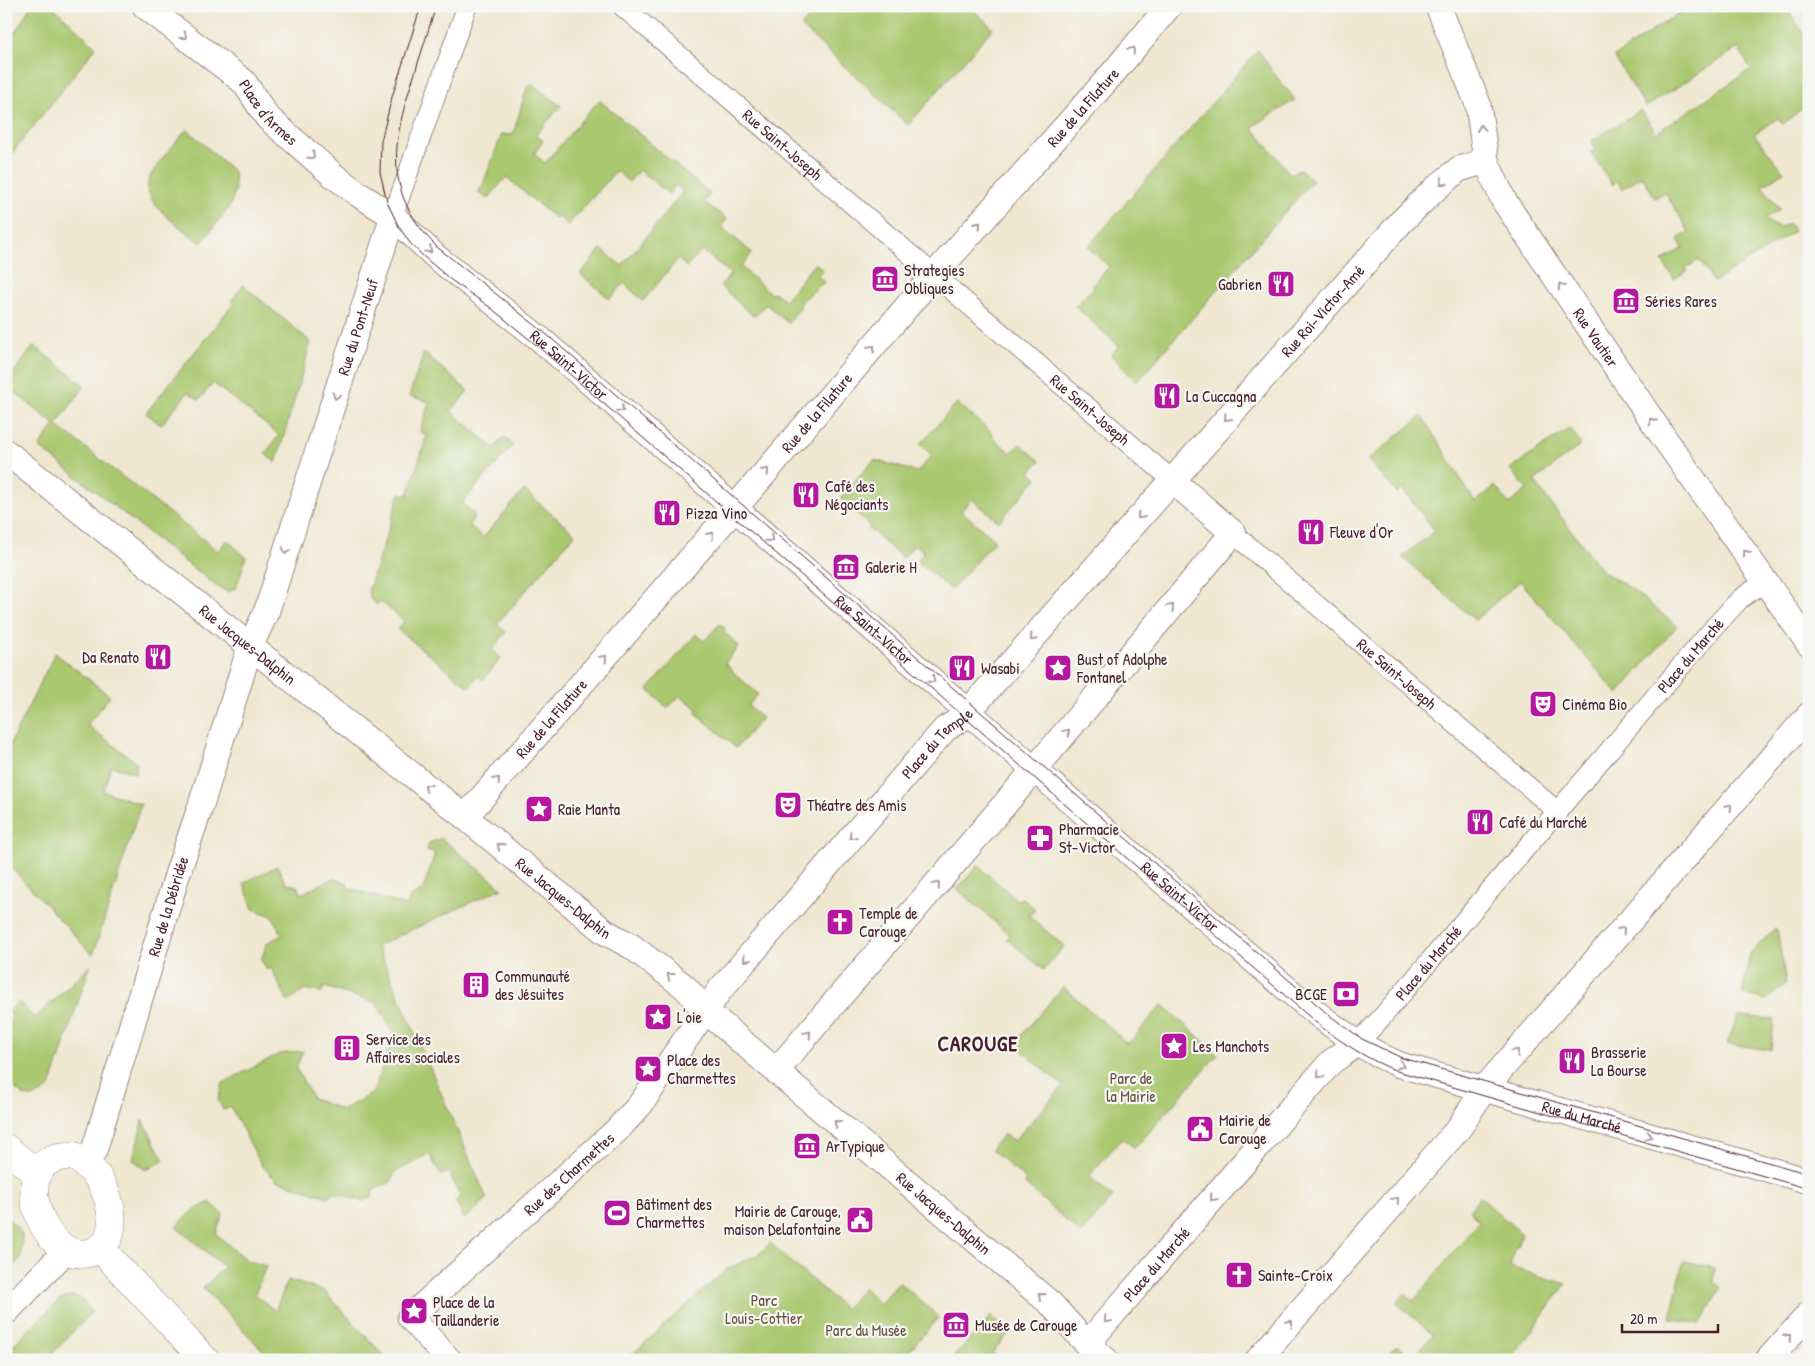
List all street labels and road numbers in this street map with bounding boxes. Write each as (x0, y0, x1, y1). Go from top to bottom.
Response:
street label: Rue de la Filature (1042, 63, 1124, 151)
street label: Place d'Armes (234, 75, 303, 150)
street label: Rue Saint-Joseph (738, 104, 827, 185)
street label: Rue Roi-Victor-Amé (1276, 260, 1370, 361)
street label: Rue du Pont-Neuf (332, 275, 383, 378)
street label: Rue Vautier (1568, 304, 1624, 371)
street label: Rue Saint-Victor (526, 324, 613, 405)
street label: Rue de la Filature (776, 367, 857, 457)
street label: Rue Saint-Joseph (1046, 369, 1135, 450)
street label: Rue Saint-Victor (830, 590, 918, 670)
street label: Rue Jacques-Dalphin (195, 599, 301, 690)
street label: Place du Marché (1652, 612, 1729, 698)
street label: Rue Saint-Joseph (1352, 633, 1442, 714)
street label: Rue de la Filature (510, 673, 592, 763)
street label: Place du Temple (896, 703, 978, 783)
street label: Rue Jacques-Dalphin (511, 852, 615, 944)
street label: Rue de la Débridée (142, 853, 194, 959)
street label: Rue Saint-Victor (1136, 856, 1224, 937)
street label: Place du Marché (1390, 920, 1467, 1005)
street label: Rue du Marché (1540, 1095, 1625, 1138)
street label: Rue des Charmettes (519, 1127, 619, 1220)
street label: Rue Jacques-Dalphin (892, 1167, 996, 1260)
street label: Place du Marché (1118, 1221, 1195, 1306)

